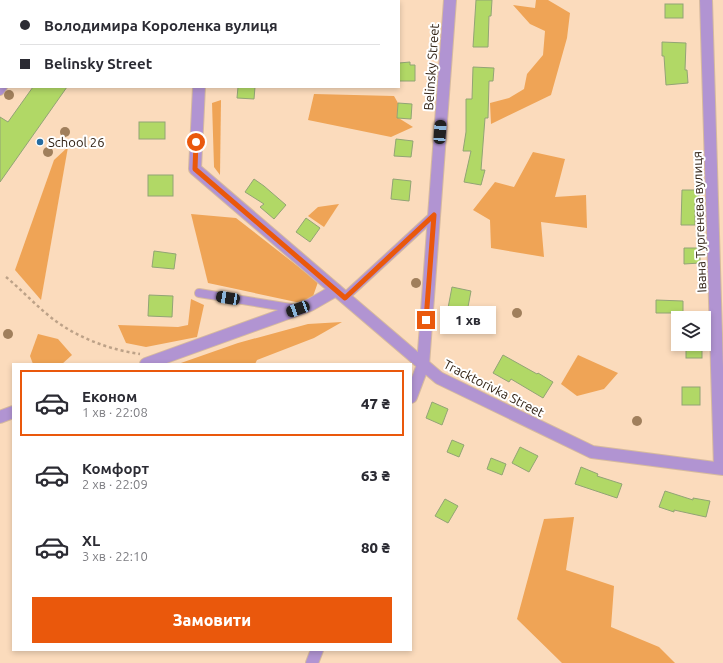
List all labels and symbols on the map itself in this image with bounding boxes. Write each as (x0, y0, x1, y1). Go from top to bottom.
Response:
street label: Belinsky Street (421, 23, 441, 111)
car (433, 120, 447, 144)
route start (187, 133, 205, 151)
place label: School 26 (48, 135, 105, 149)
marker: School 26 (35, 137, 45, 147)
street label: Івана Тургенєва вулиця (690, 151, 708, 293)
car (215, 290, 241, 306)
car (285, 299, 311, 319)
callout: 1 хв (440, 306, 496, 334)
route end (417, 311, 435, 329)
street label: Tracktorivka Street (442, 357, 546, 419)

